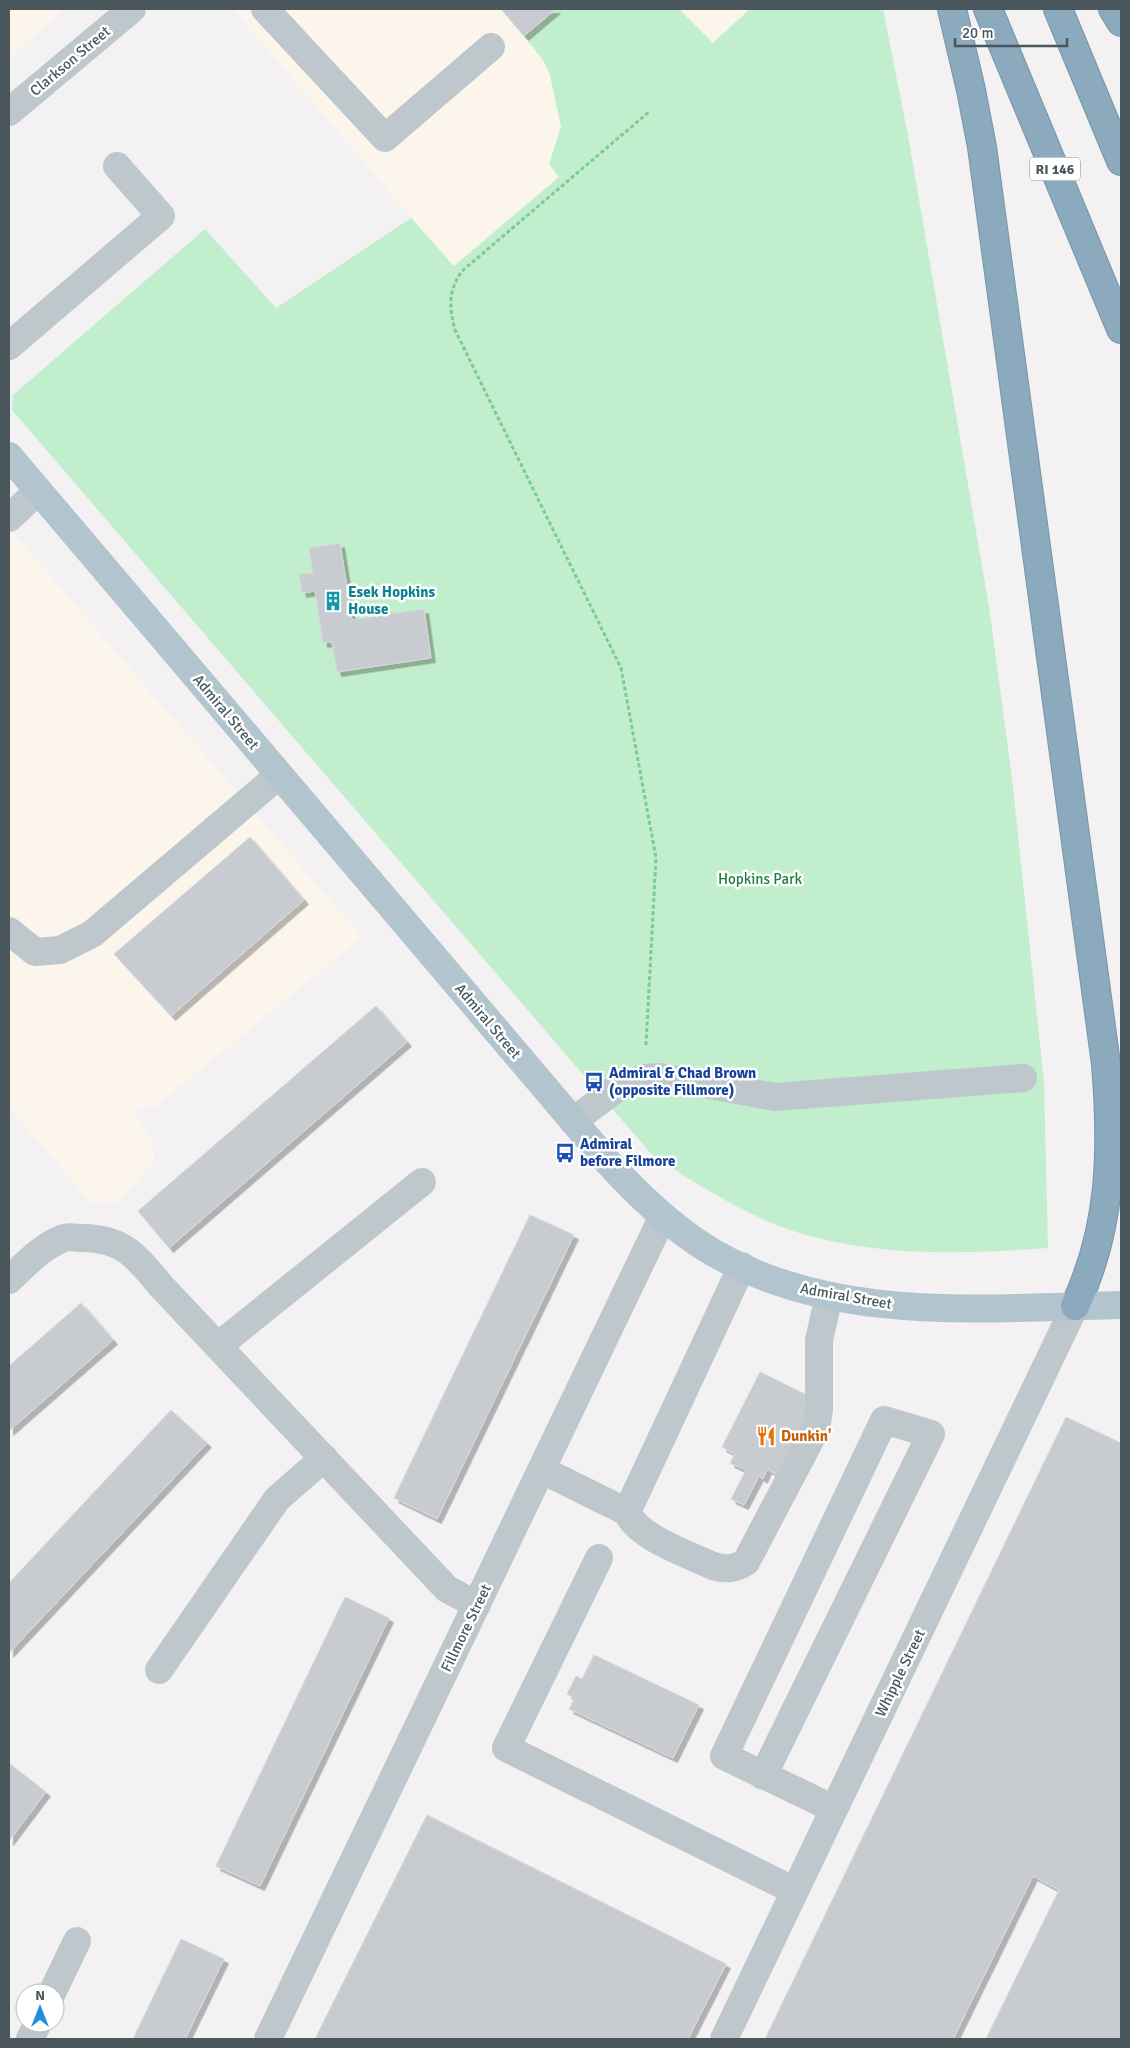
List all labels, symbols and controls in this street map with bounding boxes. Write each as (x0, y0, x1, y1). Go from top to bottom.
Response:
scale bar (955, 15, 1068, 47)
street label: Clarkson Street (26, 22, 114, 100)
text: 20 m (962, 24, 993, 42)
road number: RI 146 (1030, 157, 1080, 180)
place label: Esek Hopkins House (348, 583, 435, 618)
building icon: Esek Hopkins House (322, 590, 344, 612)
street label: Admiral Street (189, 671, 263, 753)
park label: Hopkins Park (718, 870, 803, 888)
street label: Admiral Street (451, 980, 525, 1062)
place label: Admiral & Chad Brown (opposite Fillmore) (609, 1064, 756, 1099)
bus stop icon: Admiral & Chad Brown (opposite Fillmore) (583, 1071, 605, 1093)
place label: Admiral before Filmore (580, 1135, 675, 1170)
bus stop icon: Admiral before Filmore (554, 1142, 576, 1164)
street label: Admiral Street (799, 1279, 893, 1313)
restaurant icon: Dunkin' (755, 1425, 777, 1447)
place label: Dunkin' (781, 1427, 831, 1445)
street label: Fillmore Street (437, 1581, 495, 1675)
street label: Whipple Street (871, 1626, 929, 1720)
north arrow (15, 1983, 65, 2033)
text: N (35, 1987, 45, 2004)

